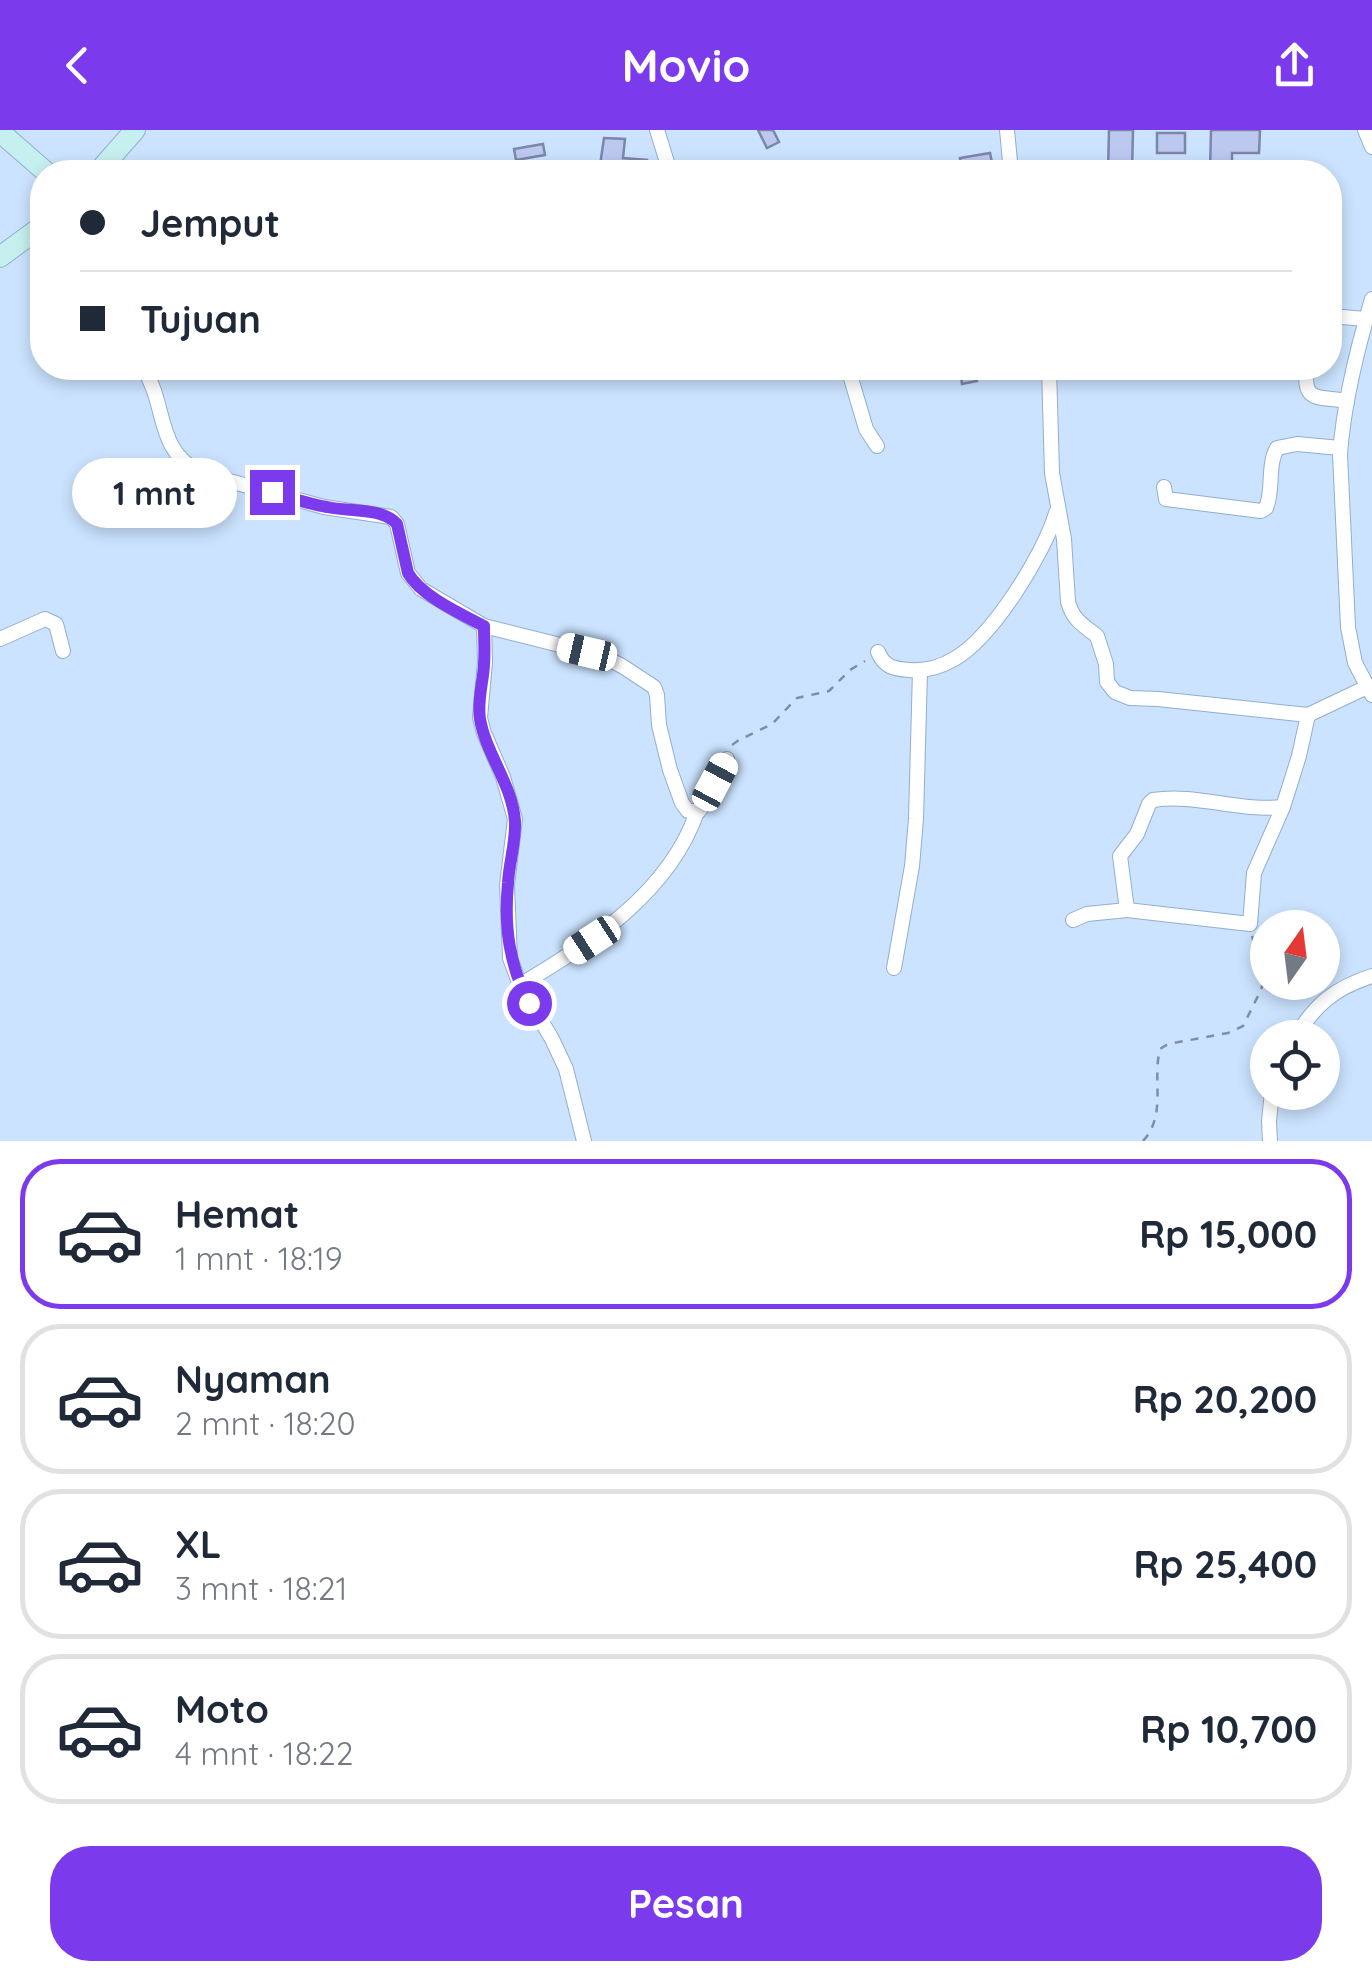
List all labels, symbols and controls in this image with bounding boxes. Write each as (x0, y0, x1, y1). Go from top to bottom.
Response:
text: Movio (622, 37, 750, 93)
icon: back (50, 38, 105, 93)
icon: share (1267, 38, 1322, 93)
text: Jemput (140, 199, 280, 247)
text: Tujuan (140, 295, 261, 343)
callout: 1 mnt (72, 457, 237, 527)
route end (250, 470, 295, 515)
text: 1 mnt (113, 473, 196, 513)
car (554, 631, 620, 673)
car (688, 748, 742, 816)
north arrow (1250, 910, 1340, 1000)
map controls (1250, 910, 1340, 1110)
car (559, 911, 625, 969)
route start (507, 981, 552, 1026)
button: locate (1250, 1020, 1340, 1110)
icon: car (55, 1189, 145, 1279)
text: Hemat (175, 1190, 299, 1238)
text: Rp 15,000 (1139, 1210, 1317, 1258)
text: 1 mnt · 18:19 (175, 1238, 343, 1278)
icon: car (55, 1354, 145, 1444)
text: Nyaman (175, 1355, 331, 1403)
text: Rp 20,200 (1133, 1375, 1317, 1423)
text: 2 mnt · 18:20 (175, 1403, 356, 1443)
icon: car (55, 1519, 145, 1609)
text: XL (175, 1520, 221, 1568)
text: Rp 25,400 (1133, 1540, 1317, 1588)
text: 3 mnt · 18:21 (175, 1568, 347, 1608)
icon: car (55, 1684, 145, 1774)
text: Moto (175, 1685, 269, 1733)
text: Rp 10,700 (1140, 1705, 1317, 1753)
text: 4 mnt · 18:22 (175, 1733, 353, 1773)
button: Pesan (50, 1846, 1322, 1961)

